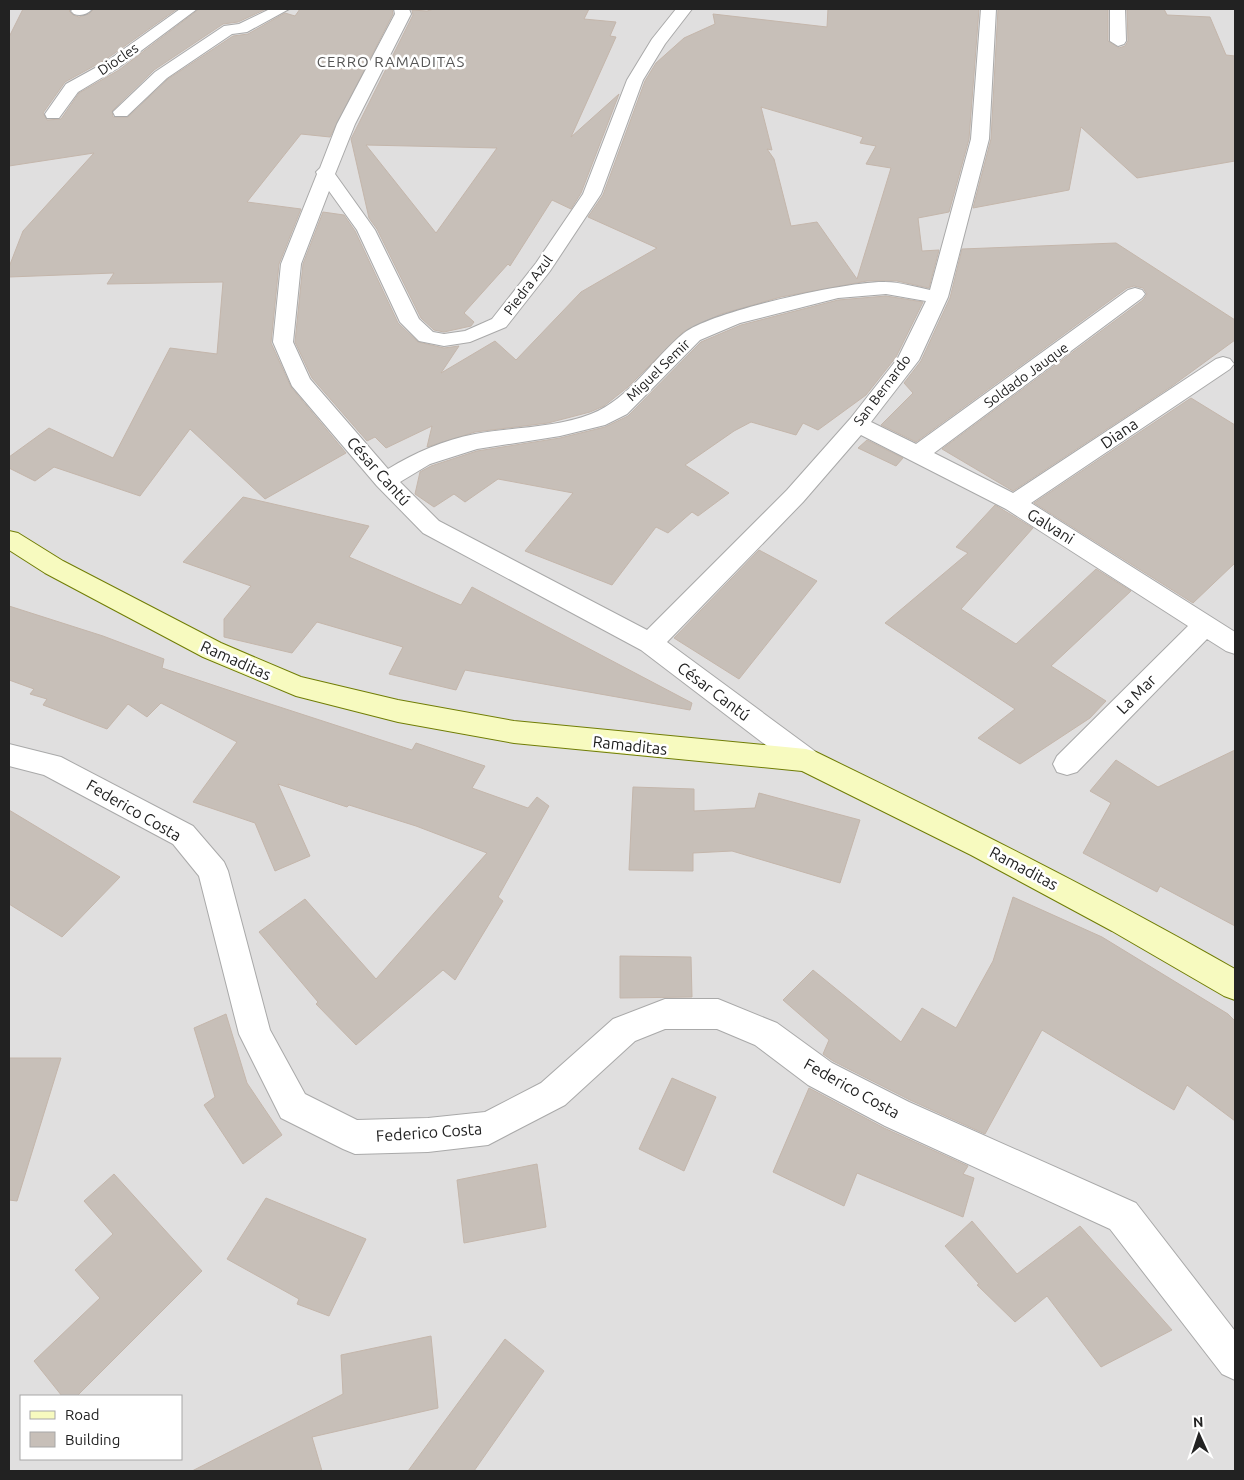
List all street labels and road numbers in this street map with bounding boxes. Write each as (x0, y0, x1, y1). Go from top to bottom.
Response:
street label: Diocles (95, 40, 141, 78)
street label: Piedra Azul (500, 252, 556, 318)
street label: Miguel Semir (623, 335, 694, 404)
street label: Soldado Jauque (981, 339, 1071, 411)
street label: San Bernardo (850, 351, 914, 429)
street label: Diana (1097, 414, 1141, 452)
street label: César Cantú (343, 433, 415, 509)
street label: Galvani (1024, 505, 1078, 547)
street label: Ramaditas (198, 637, 274, 683)
street label: César Cantú (674, 658, 754, 724)
street label: La Mar (1113, 671, 1159, 717)
street label: Ramaditas (592, 732, 668, 758)
street label: Federico Costa (83, 776, 185, 844)
street label: Ramaditas (987, 842, 1061, 894)
street label: Federico Costa (801, 1054, 903, 1122)
street label: Federico Costa (375, 1119, 483, 1145)

